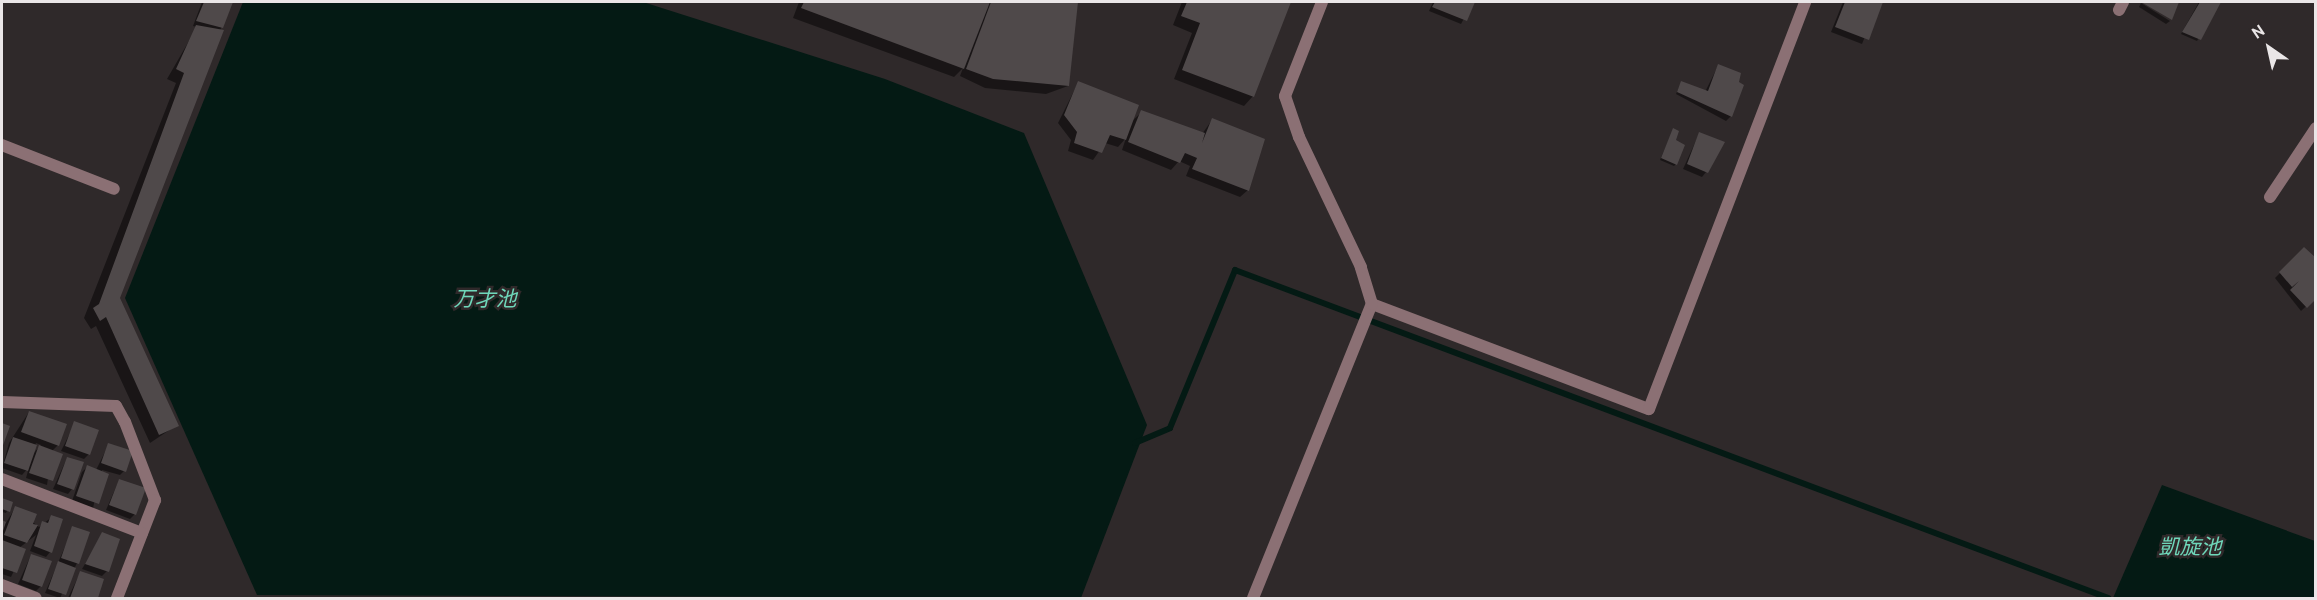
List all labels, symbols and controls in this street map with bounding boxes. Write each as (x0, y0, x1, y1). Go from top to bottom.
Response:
north arrow (2239, 18, 2299, 78)
text: N (2249, 22, 2269, 45)
water label: 万才池 (454, 288, 516, 314)
water label: 凱旋池 (2159, 536, 2221, 562)

